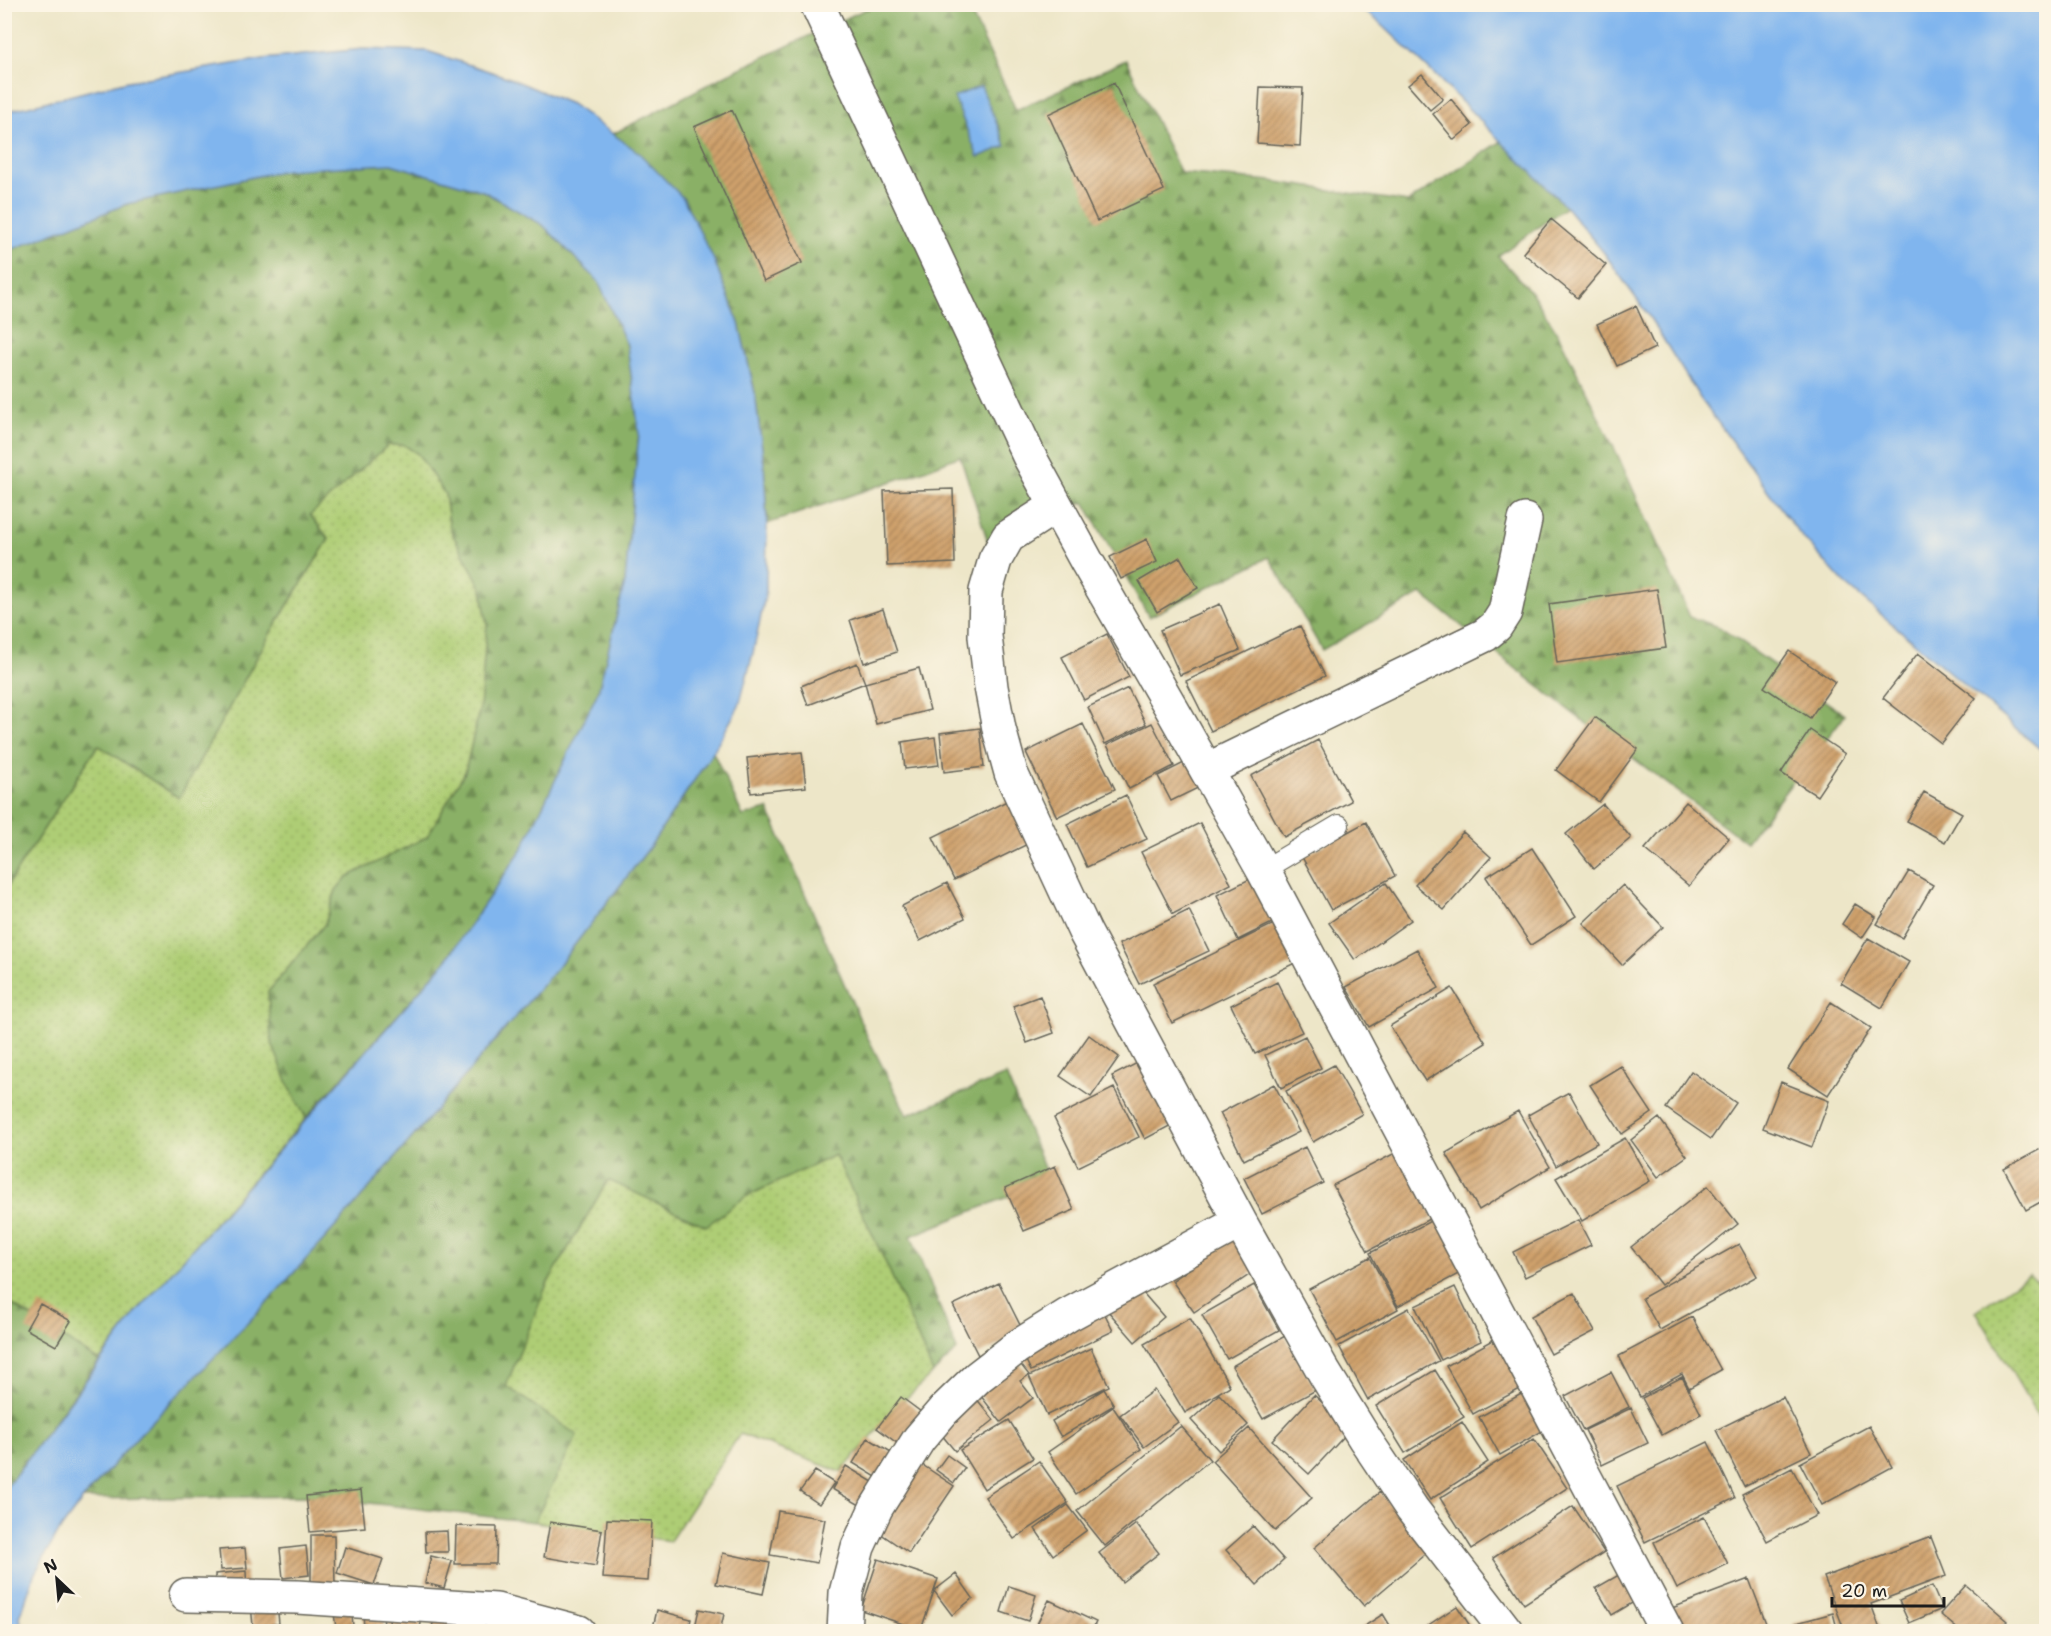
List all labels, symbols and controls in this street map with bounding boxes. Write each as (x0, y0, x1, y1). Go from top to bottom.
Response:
north arrow (27, 1549, 87, 1609)
text: N (40, 1554, 61, 1578)
scale bar (1832, 1570, 1944, 1608)
text: 20 m (1841, 1579, 1887, 1603)

